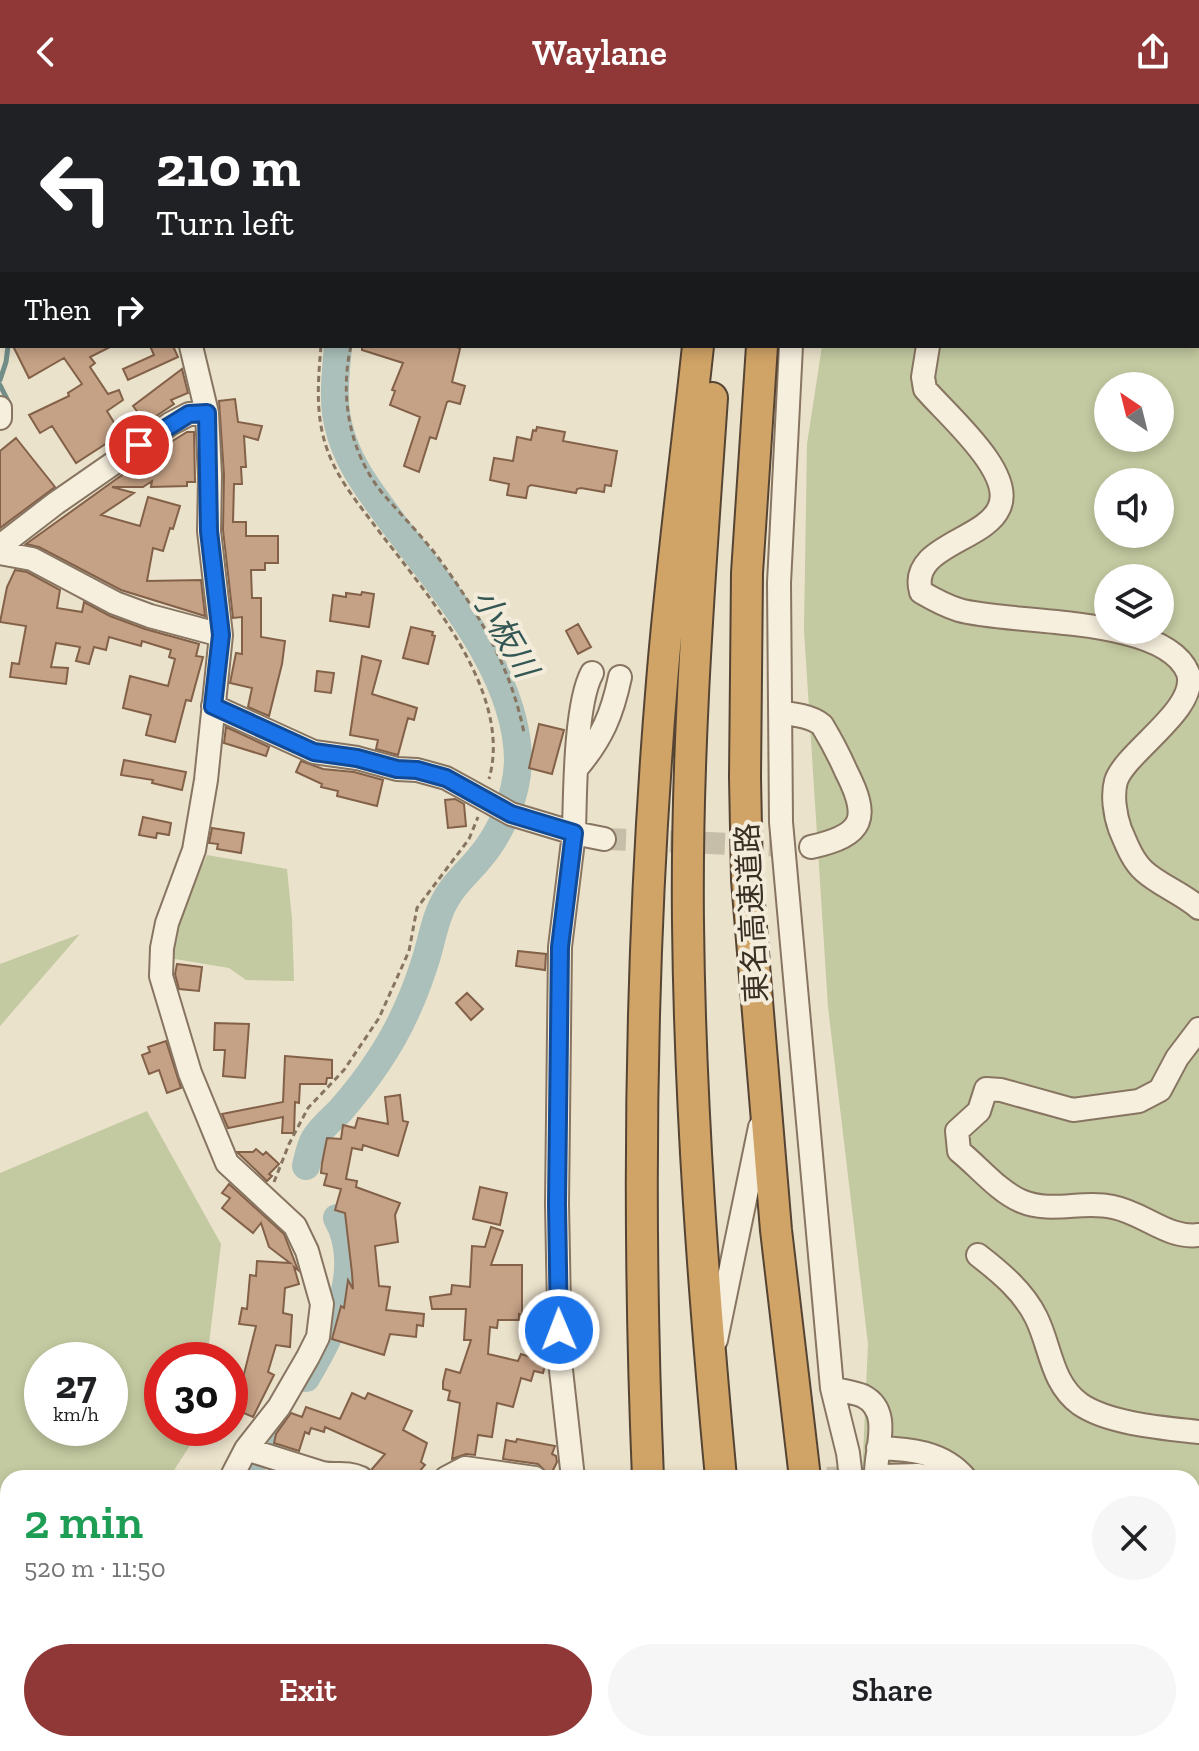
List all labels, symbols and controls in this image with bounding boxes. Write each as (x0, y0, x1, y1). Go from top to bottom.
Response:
icon: back (24, 30, 68, 74)
icon: share (1131, 30, 1175, 74)
text: Waylane (532, 31, 667, 74)
text: 210 m (156, 133, 300, 200)
icon: left (24, 136, 128, 240)
text: Turn left (156, 201, 294, 244)
icon: right (107, 288, 151, 332)
text: Then (24, 292, 91, 328)
north arrow (1094, 372, 1174, 452)
map controls (1094, 372, 1174, 644)
pin (105, 411, 173, 479)
icon: arrive (117, 423, 161, 467)
button: sound (1094, 468, 1174, 548)
button: layers (1094, 564, 1174, 644)
water label: 小板川 (465, 582, 547, 687)
street label: 東名高速道路 (729, 822, 775, 1004)
position arrow (517, 1288, 601, 1372)
speed limit sign: 30 (144, 1342, 248, 1446)
text: 27 (55, 1360, 97, 1408)
text: km/h (53, 1402, 99, 1426)
text: 2 min (24, 1493, 143, 1550)
button: close (1092, 1496, 1176, 1580)
text: 520 m · 11:50 (24, 1552, 166, 1584)
button: Exit (24, 1644, 592, 1736)
button: Share (608, 1644, 1176, 1736)

